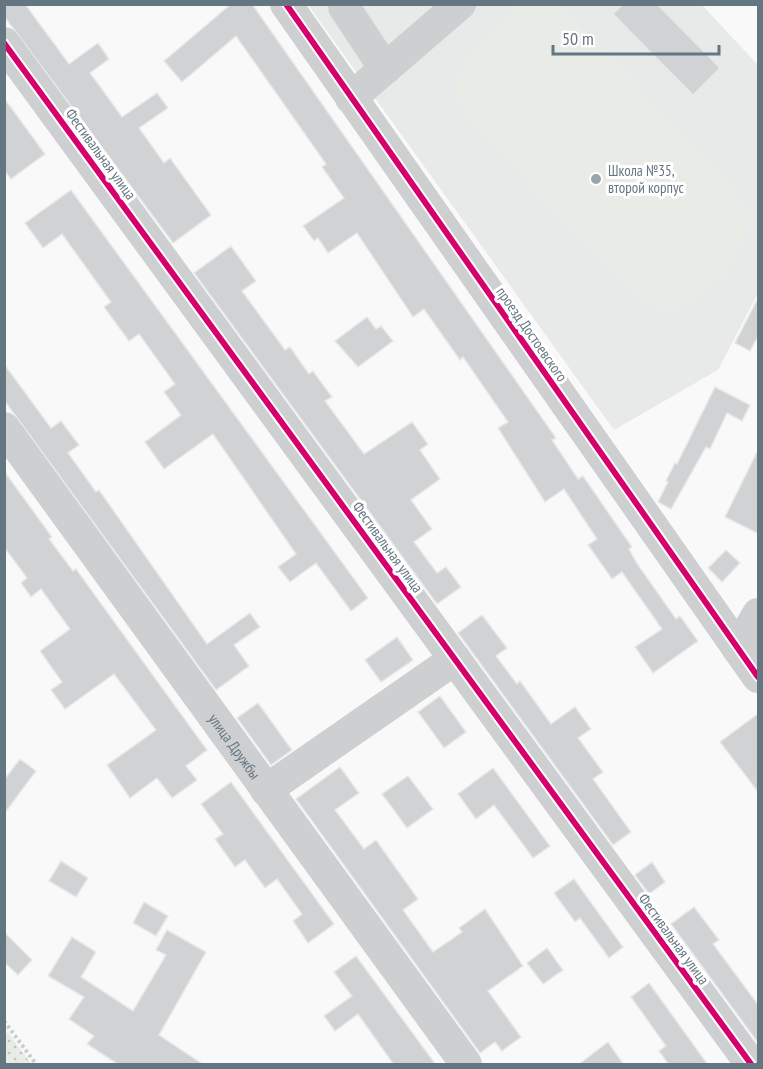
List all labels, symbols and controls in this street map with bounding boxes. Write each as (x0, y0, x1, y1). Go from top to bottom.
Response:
scale bar (553, 18, 720, 56)
text: 50 m (562, 27, 594, 50)
street label: Фестивальная улица (62, 105, 140, 203)
place label: Школа №35, второй корпус (608, 161, 685, 197)
marker: Школа №35, второй корпус (589, 172, 603, 186)
street label: проезд Достоевского (492, 283, 572, 385)
street label: Фестивальная улица (349, 498, 427, 596)
street label: улица Дружбы (205, 709, 265, 782)
street label: Фестивальная улица (635, 890, 713, 988)

